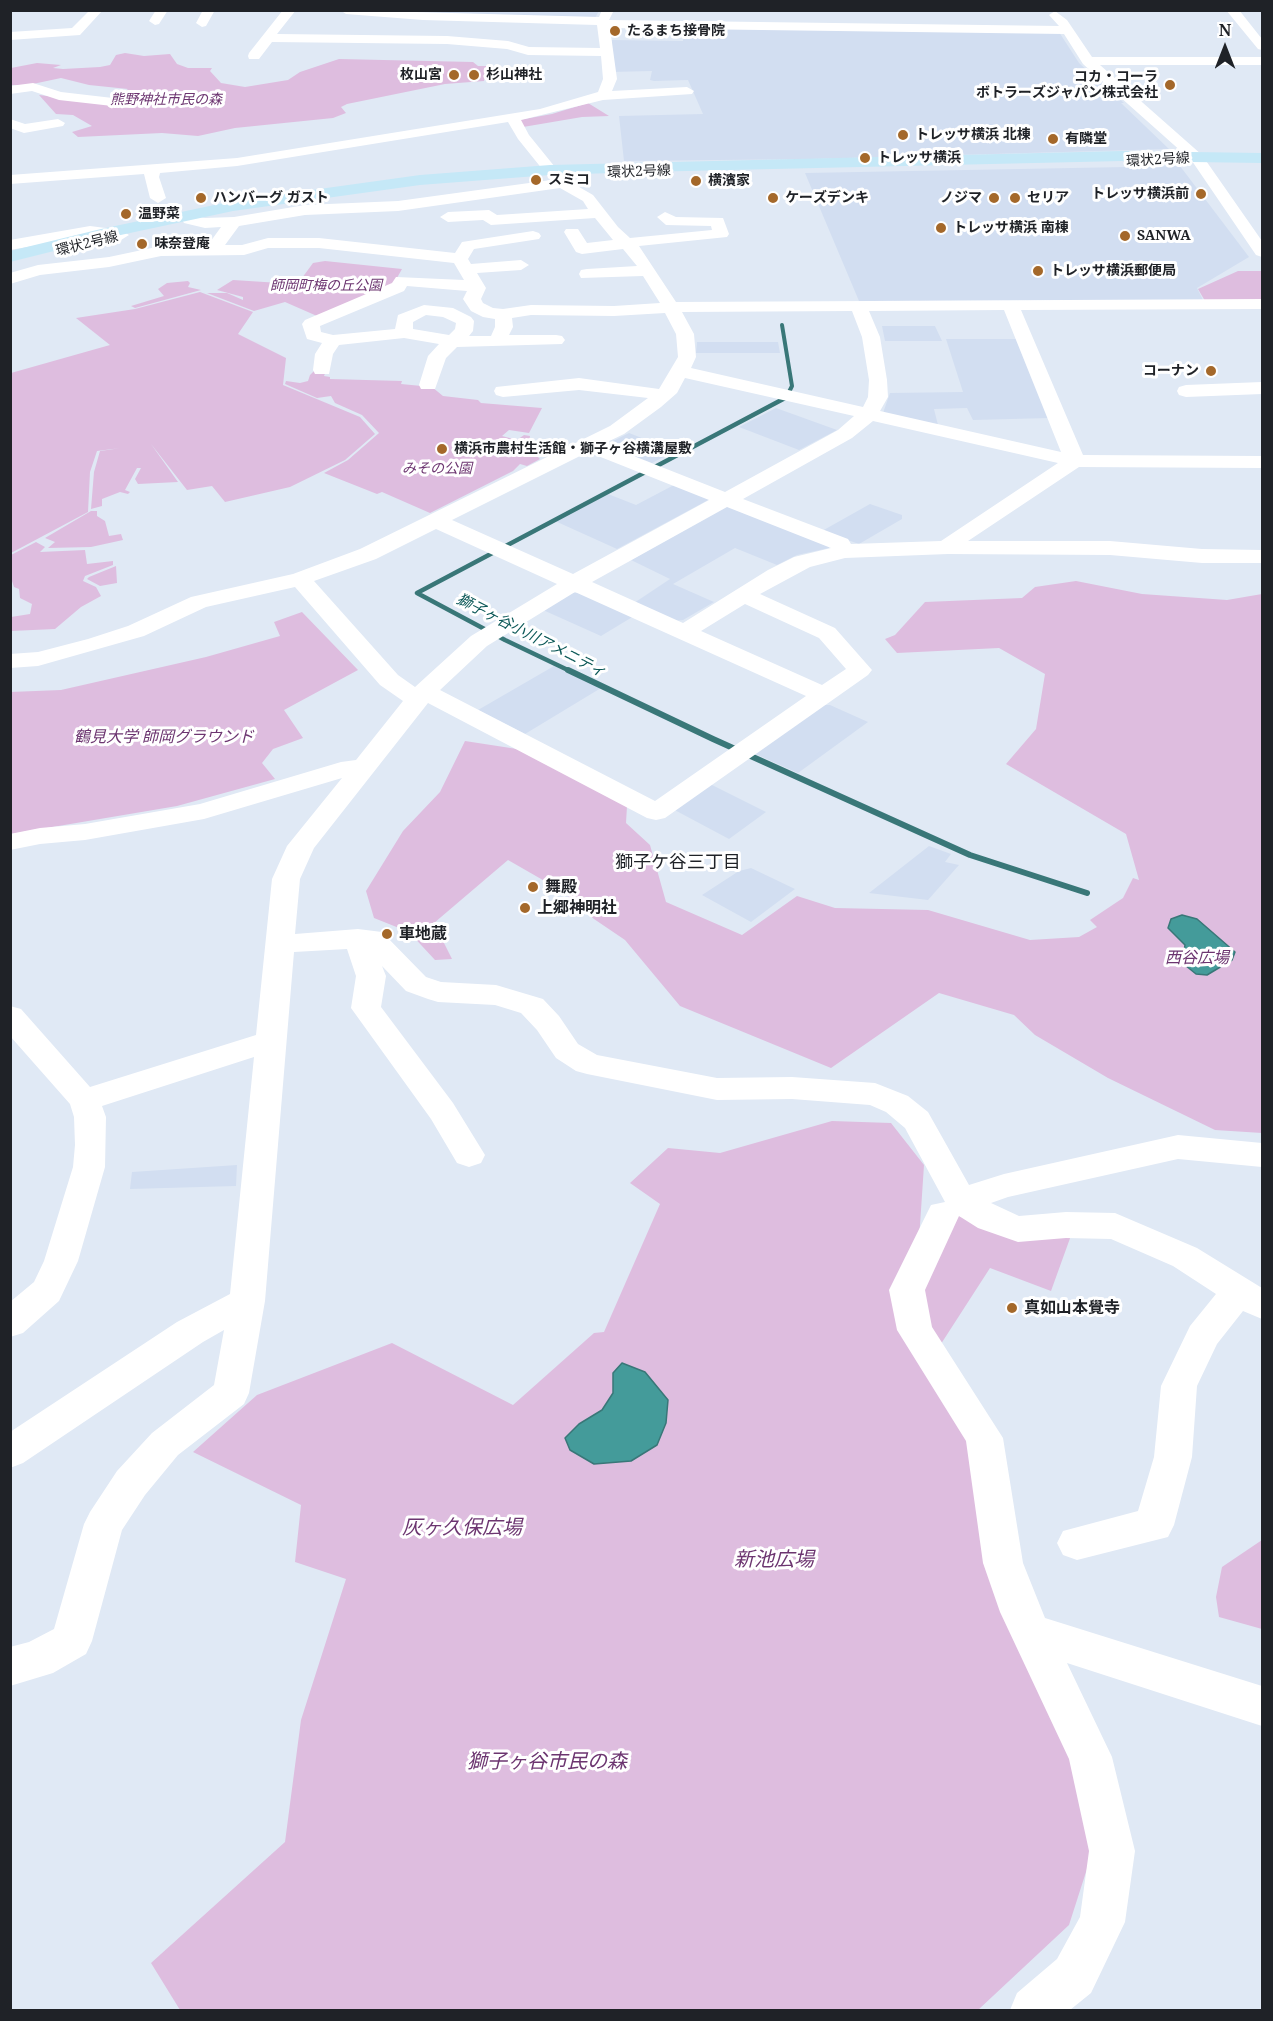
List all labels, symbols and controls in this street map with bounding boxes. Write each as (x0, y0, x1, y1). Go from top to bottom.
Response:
north arrow (1195, 18, 1255, 78)
text: N (1219, 19, 1231, 41)
place label: たるまち接骨院 (627, 23, 725, 39)
marker: たるまち接骨院 (608, 24, 622, 38)
place label: 枚山宮 (400, 67, 442, 83)
place label: 杉山神社 (486, 67, 542, 83)
marker: 枚山宮 (447, 68, 461, 82)
marker: 杉山神社 (467, 68, 481, 82)
place label: コカ・コーラ ボトラーズジャパン株式会社 (976, 69, 1158, 102)
marker: コカ・コーラ ボトラーズジャパン株式会社 (1163, 78, 1177, 92)
park label: 熊野神社市民の森 (110, 92, 222, 108)
place label: トレッサ横浜 北棟 (915, 127, 1031, 143)
marker: トレッサ横浜 北棟 (896, 128, 910, 142)
place label: 有隣堂 (1065, 131, 1107, 147)
marker: 有隣堂 (1046, 132, 1060, 146)
place label: トレッサ横浜 (877, 150, 961, 166)
street label: 環状2号線 (1126, 150, 1190, 170)
marker: トレッサ横浜 (858, 151, 872, 165)
street label: 環状2号線 (607, 162, 671, 182)
place label: スミコ (548, 172, 590, 188)
marker: スミコ (529, 173, 543, 187)
place label: 横濱家 (708, 173, 750, 189)
marker: 横濱家 (689, 174, 703, 188)
place label: トレッサ横浜前 (1091, 186, 1189, 202)
marker: トレッサ横浜前 (1194, 187, 1208, 201)
place label: ハンバーグ ガスト (213, 190, 329, 206)
place label: ケーズデンキ (785, 190, 869, 206)
place label: ノジマ (940, 190, 982, 206)
place label: セリア (1027, 190, 1069, 206)
marker: ハンバーグ ガスト (194, 191, 208, 205)
marker: ケーズデンキ (766, 191, 780, 205)
marker: ノジマ (987, 191, 1001, 205)
marker: セリア (1008, 191, 1022, 205)
place label: 温野菜 (138, 206, 180, 222)
marker: 温野菜 (119, 207, 133, 221)
place label: トレッサ横浜 南棟 (953, 220, 1069, 236)
marker: トレッサ横浜 南棟 (934, 221, 948, 235)
street label: 環状2号線 (54, 228, 120, 260)
place label: SANWA (1137, 228, 1191, 244)
marker: SANWA (1118, 229, 1132, 243)
place label: 味奈登庵 (154, 236, 210, 252)
marker: 味奈登庵 (135, 237, 149, 251)
place label: トレッサ横浜郵便局 (1050, 263, 1176, 279)
marker: トレッサ横浜郵便局 (1031, 264, 1045, 278)
park label: 師岡町梅の丘公園 (270, 278, 382, 294)
place label: コーナン (1143, 363, 1199, 379)
marker: コーナン (1204, 364, 1218, 378)
place label: 横浜市農村生活館・獅子ヶ谷横溝屋敷 (454, 441, 692, 457)
marker: 横浜市農村生活館・獅子ヶ谷横溝屋敷 (435, 442, 449, 456)
park label: みその公園 (402, 461, 472, 477)
water label: 獅子ヶ谷小川アメニティ (453, 591, 609, 681)
park label: 鶴見大学 師岡グラウンド (74, 727, 254, 747)
district label: 獅子ケ谷三丁目 (615, 852, 741, 874)
place label: 舞殿 (545, 877, 577, 897)
marker: 舞殿 (526, 880, 540, 894)
place label: 上郷神明社 (537, 898, 617, 918)
marker: 上郷神明社 (518, 901, 532, 915)
place label: 車地蔵 (399, 924, 447, 944)
marker: 車地蔵 (380, 927, 394, 941)
park label: 西谷広場 (1165, 948, 1229, 968)
place label: 真如山本覺寺 (1024, 1298, 1120, 1318)
marker: 真如山本覺寺 (1005, 1301, 1019, 1315)
park label: 灰ヶ久保広場 (402, 1516, 522, 1540)
park label: 新池広場 (734, 1548, 814, 1572)
park label: 獅子ヶ谷市民の森 (467, 1750, 627, 1774)

